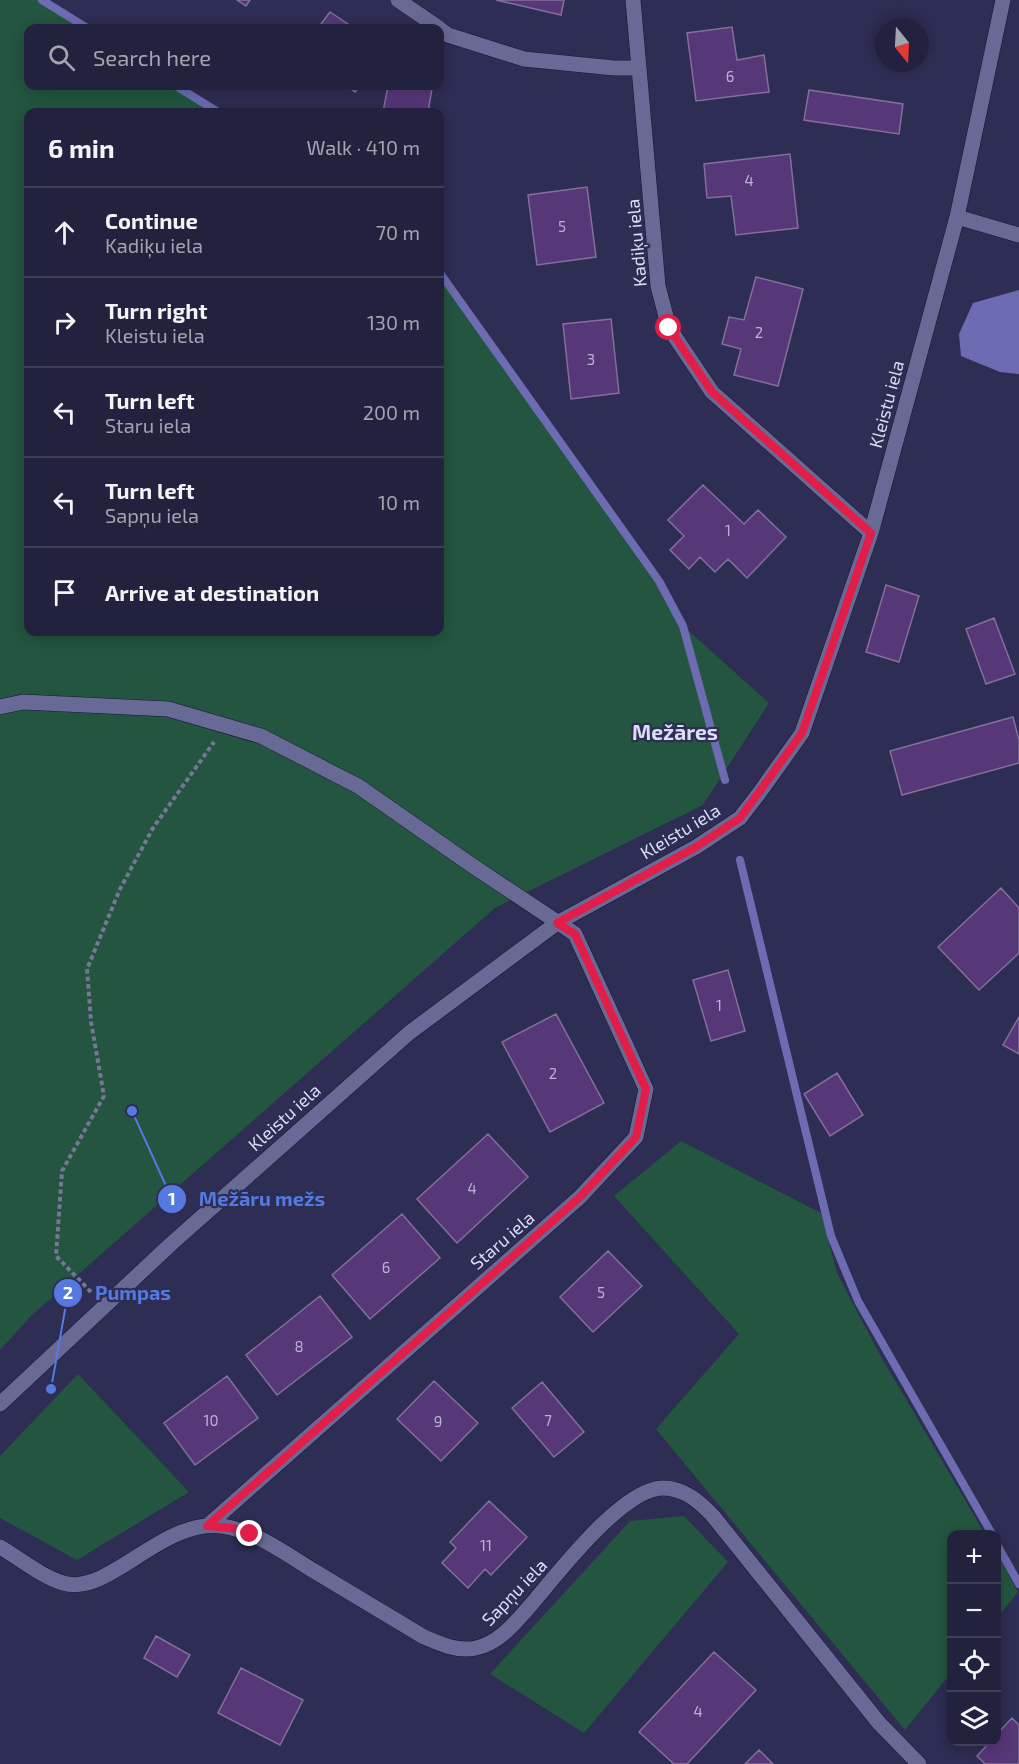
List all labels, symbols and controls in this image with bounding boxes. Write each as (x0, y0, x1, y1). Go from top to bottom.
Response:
north arrow (875, 18, 929, 72)
search box (24, 24, 444, 90)
icon: search (45, 41, 78, 74)
text: Search here (93, 44, 211, 70)
house number: 6 (726, 67, 734, 85)
text: 6 min (48, 132, 115, 163)
text: Walk · 410 m (306, 135, 420, 159)
house number: 4 (744, 171, 754, 189)
street label: Kadiķu iela (621, 198, 652, 288)
text: Continue (105, 207, 198, 233)
icon: ahead (48, 216, 81, 249)
house number: 5 (558, 217, 566, 235)
text: 70 m (376, 220, 420, 244)
text: Kadiķu iela (105, 233, 203, 257)
text: Turn right (105, 297, 207, 323)
icon: right (48, 306, 81, 339)
text: 130 m (367, 310, 420, 334)
route start (655, 314, 681, 340)
text: Kleistu iela (105, 323, 205, 347)
house number: 2 (755, 323, 763, 341)
house number: 3 (587, 350, 595, 368)
street label: Kleistu iela (864, 358, 908, 450)
text: Turn left (105, 387, 194, 413)
icon: left (48, 396, 81, 429)
text: 200 m (363, 400, 420, 424)
text: Staru iela (105, 413, 191, 437)
text: Turn left (105, 477, 194, 503)
icon: left (48, 486, 81, 519)
text: 10 m (378, 490, 420, 514)
text: Sapņu iela (105, 503, 199, 527)
house number: 1 (725, 521, 731, 539)
icon: arrive (48, 576, 81, 609)
text: Arrive at destination (105, 579, 319, 605)
district label: Mežāres (632, 719, 718, 744)
street label: Kleistu iela (636, 798, 724, 864)
house number: 1 (716, 996, 722, 1014)
house number: 2 (549, 1064, 557, 1082)
street label: Kleistu iela (243, 1079, 325, 1155)
house number: 4 (467, 1179, 477, 1197)
callout: Mežāru mežs (157, 1180, 337, 1218)
text: Mežāru mežs (199, 1186, 325, 1210)
text: 1 (168, 1187, 176, 1209)
street label: Staru iela (466, 1206, 538, 1274)
house number: 6 (382, 1258, 390, 1276)
callout: Pumpas (53, 1274, 183, 1312)
text: Pumpas (95, 1280, 171, 1304)
text: 2 (63, 1281, 73, 1303)
house number: 5 (597, 1283, 605, 1301)
house number: 8 (294, 1337, 304, 1355)
house number: 10 (203, 1411, 219, 1429)
house number: 7 (544, 1411, 552, 1429)
house number: 9 (434, 1412, 442, 1430)
route end (236, 1520, 262, 1546)
map controls (947, 1530, 1001, 1746)
button: + (947, 1530, 1001, 1584)
house number: 11 (480, 1536, 492, 1554)
street label: Sapņu iela (477, 1554, 552, 1631)
button: − (947, 1584, 1001, 1638)
button: locate (947, 1638, 1001, 1692)
button: layers (947, 1692, 1001, 1746)
house number: 4 (693, 1702, 703, 1720)

